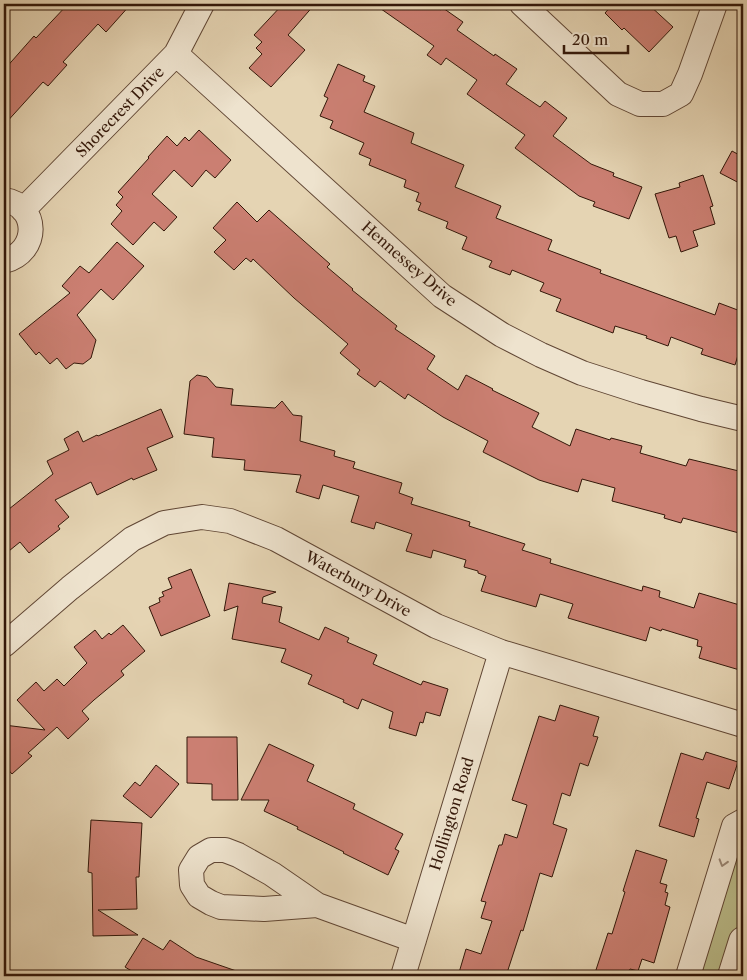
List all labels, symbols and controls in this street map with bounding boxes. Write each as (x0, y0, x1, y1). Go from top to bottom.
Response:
scale bar (564, 22, 628, 54)
text: 20 m (572, 30, 608, 49)
street label: Shorecrest Drive (71, 62, 168, 161)
street label: Hennessey Drive (358, 217, 461, 310)
street label: Waterbury Drive (301, 546, 415, 621)
street label: Hollington Road (425, 755, 478, 873)
one-way arrow (718, 858, 728, 866)

